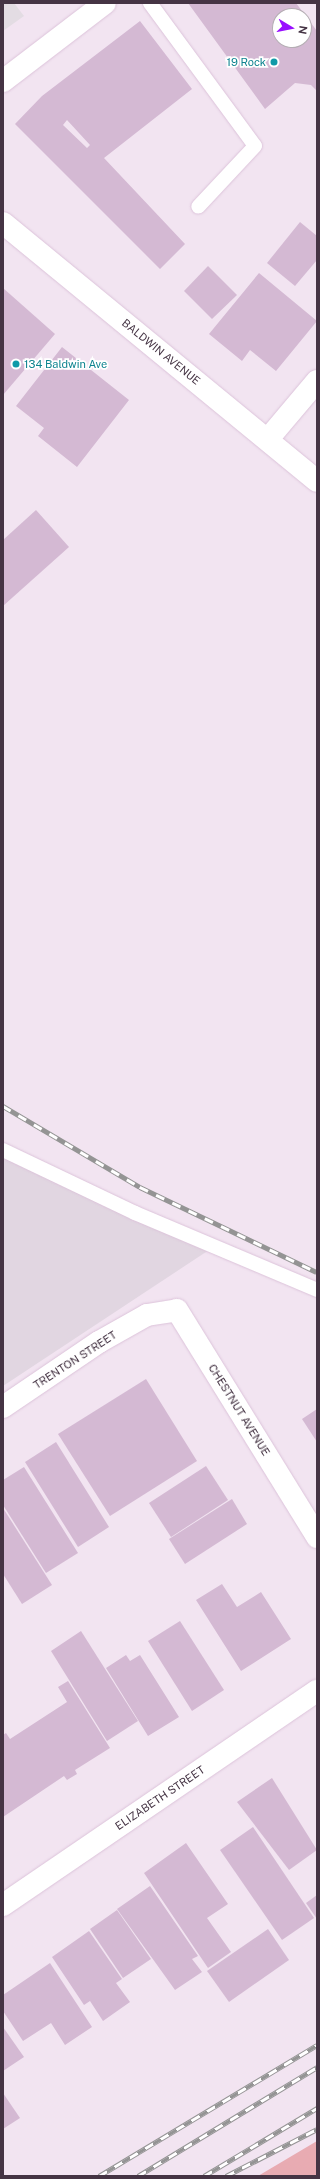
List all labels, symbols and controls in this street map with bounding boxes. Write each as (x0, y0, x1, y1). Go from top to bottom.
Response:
north arrow (272, 8, 312, 48)
text: N (296, 25, 309, 35)
place label: 19 Rock (226, 55, 266, 69)
marker: 19 Rock (269, 57, 279, 67)
street label: BALDWIN AVENUE (119, 316, 203, 388)
place label: 134 Baldwin Ave (24, 357, 107, 371)
marker: 134 Baldwin Ave (11, 359, 21, 369)
street label: TRENTON STREET (31, 1328, 119, 1392)
street label: CHESTNUT AVENUE (205, 1362, 273, 1458)
street label: ELIZABETH STREET (113, 1763, 207, 1833)

